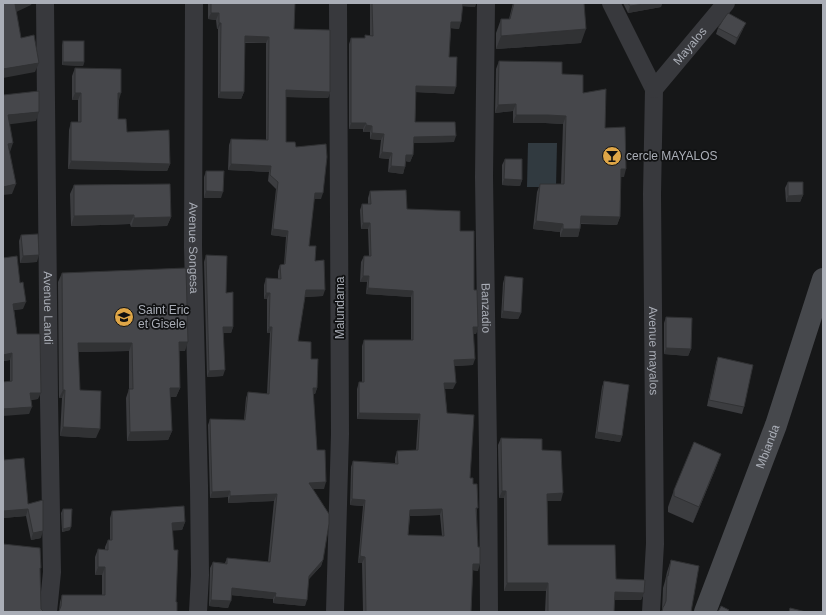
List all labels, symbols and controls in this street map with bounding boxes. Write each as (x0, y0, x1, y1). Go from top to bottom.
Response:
street label: Mayalos (670, 24, 710, 68)
bar icon: cercle MAYALOS (601, 145, 623, 167)
place label: cercle MAYALOS (626, 149, 718, 163)
street label: Avenue Songesa (186, 202, 201, 294)
street label: Avenue Landi (41, 271, 55, 345)
street label: Malundama (333, 276, 347, 339)
street label: Banzadio (479, 283, 493, 333)
place label: Saint Eric et Gisele (138, 303, 189, 331)
school or university icon: Saint Eric et Gisele (113, 306, 135, 328)
street label: Avenue mayalos (646, 306, 661, 395)
street label: Mbianda (753, 422, 783, 471)

